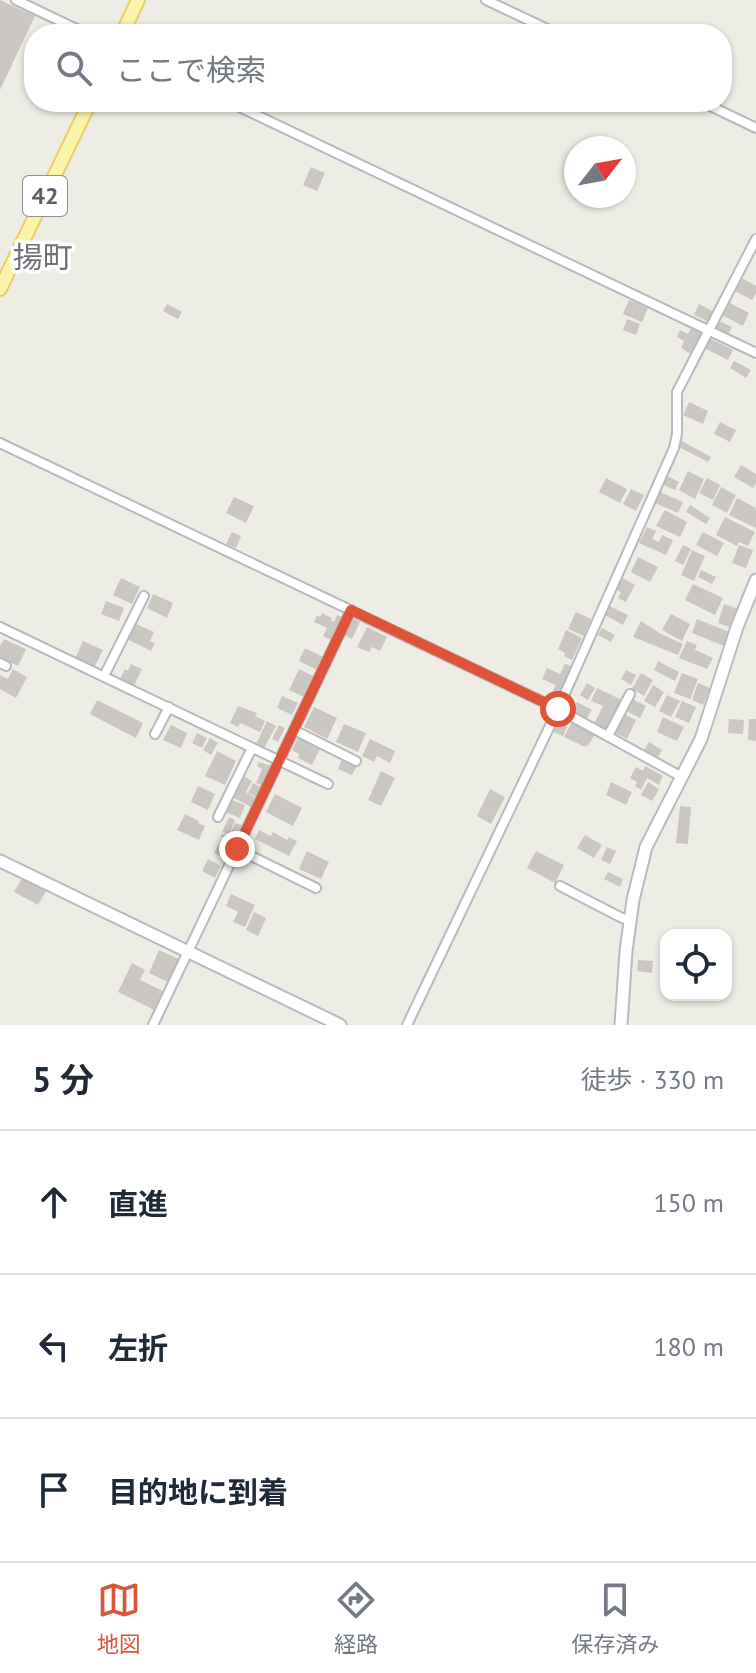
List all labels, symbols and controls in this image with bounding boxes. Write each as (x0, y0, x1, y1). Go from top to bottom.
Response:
search box (24, 24, 732, 112)
icon: search (52, 46, 96, 90)
text: ここで検索 (116, 50, 266, 89)
north arrow (564, 136, 636, 208)
road number: 42 (23, 176, 67, 216)
district label: 揚町 (13, 237, 73, 276)
route start (540, 691, 576, 727)
route end (219, 831, 255, 867)
map controls (660, 929, 732, 1001)
button: locate (660, 929, 732, 1001)
text: 5 分 (32, 1057, 94, 1101)
text: 徒歩 · 330 m (581, 1063, 724, 1096)
icon: ahead (32, 1180, 76, 1224)
text: 直進 (108, 1184, 168, 1223)
text: 150 m (653, 1186, 724, 1219)
icon: left (32, 1324, 76, 1368)
text: 左折 (108, 1328, 168, 1367)
text: 180 m (653, 1330, 724, 1363)
icon: arrive (32, 1468, 76, 1512)
text: 目的地に到着 (108, 1472, 288, 1511)
tab: 地図 (97, 1578, 141, 1658)
tab: 経路 (334, 1578, 378, 1658)
tab: 保存済み (571, 1578, 659, 1658)

